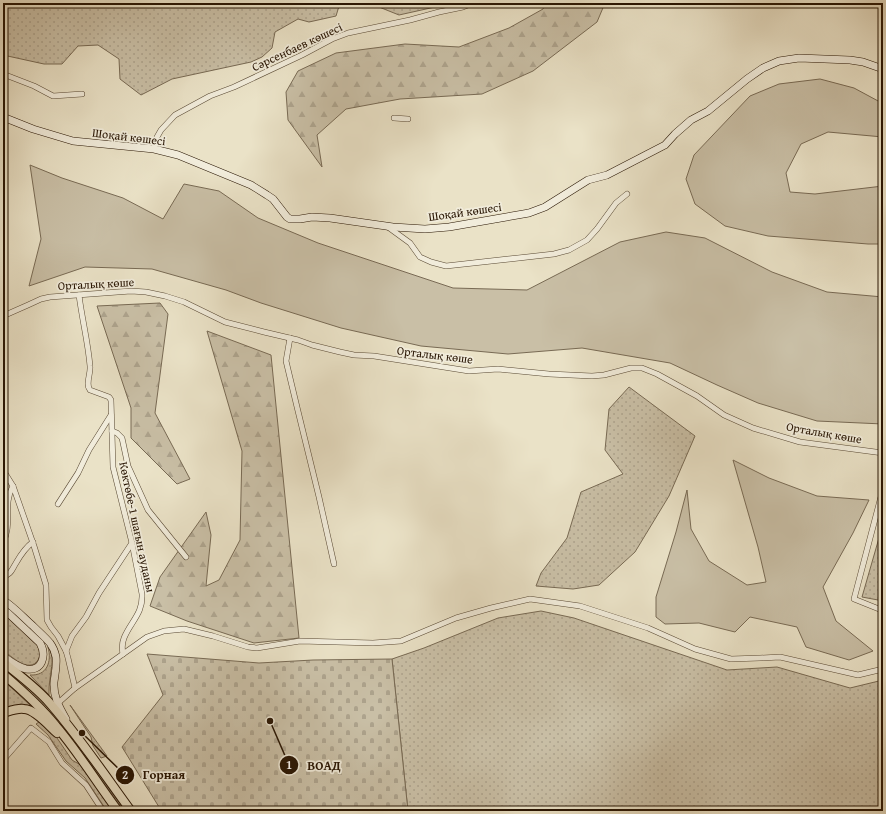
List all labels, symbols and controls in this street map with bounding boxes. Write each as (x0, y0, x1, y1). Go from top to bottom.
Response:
street label: Сәрсенбаев көшесі (249, 18, 345, 75)
street label: Шоқай көшесі (91, 124, 167, 150)
street label: Шоқай көшесі (427, 198, 503, 225)
street label: Орталық көше (57, 273, 135, 294)
street label: Орталық көше (396, 341, 474, 368)
street label: Орталық көше (785, 418, 864, 448)
street label: Көктөбе-1 шағын ауданы (115, 460, 160, 594)
callout: ВОАД (279, 753, 348, 778)
text: 1 (286, 756, 292, 773)
text: ВОАД (307, 756, 341, 775)
callout: Горная (115, 762, 193, 787)
text: Горная (143, 765, 185, 784)
text: 2 (122, 766, 128, 783)

